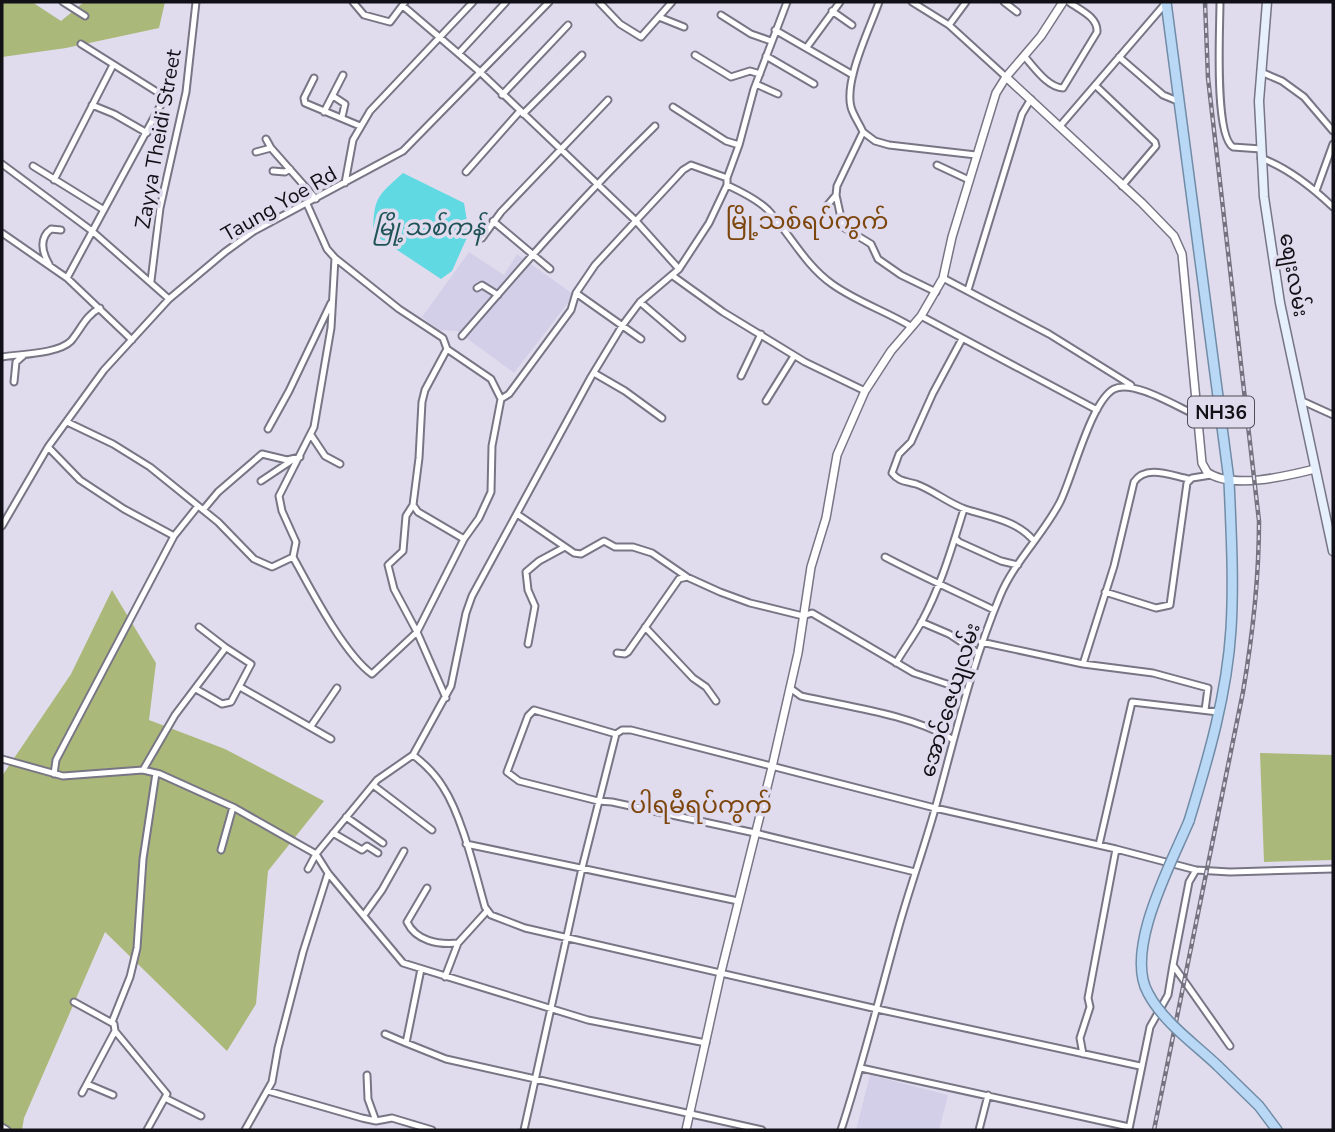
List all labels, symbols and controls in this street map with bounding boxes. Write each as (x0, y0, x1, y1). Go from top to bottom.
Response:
street label: Zayya Theidi Street (128, 46, 188, 231)
street label: Taung Yoe Rd (216, 160, 342, 248)
district label: မြို့သစ်ရပ်ကွက် (726, 205, 888, 240)
water label: မြို့သစ်ကန် (373, 211, 488, 246)
street label: စျေးလမ်း (1269, 230, 1317, 320)
road number: NH36 (1188, 396, 1254, 428)
street label: အောင်ဇေယျလမ်း (911, 619, 991, 782)
district label: ပါရမီရပ်ကွက် (630, 789, 772, 824)

